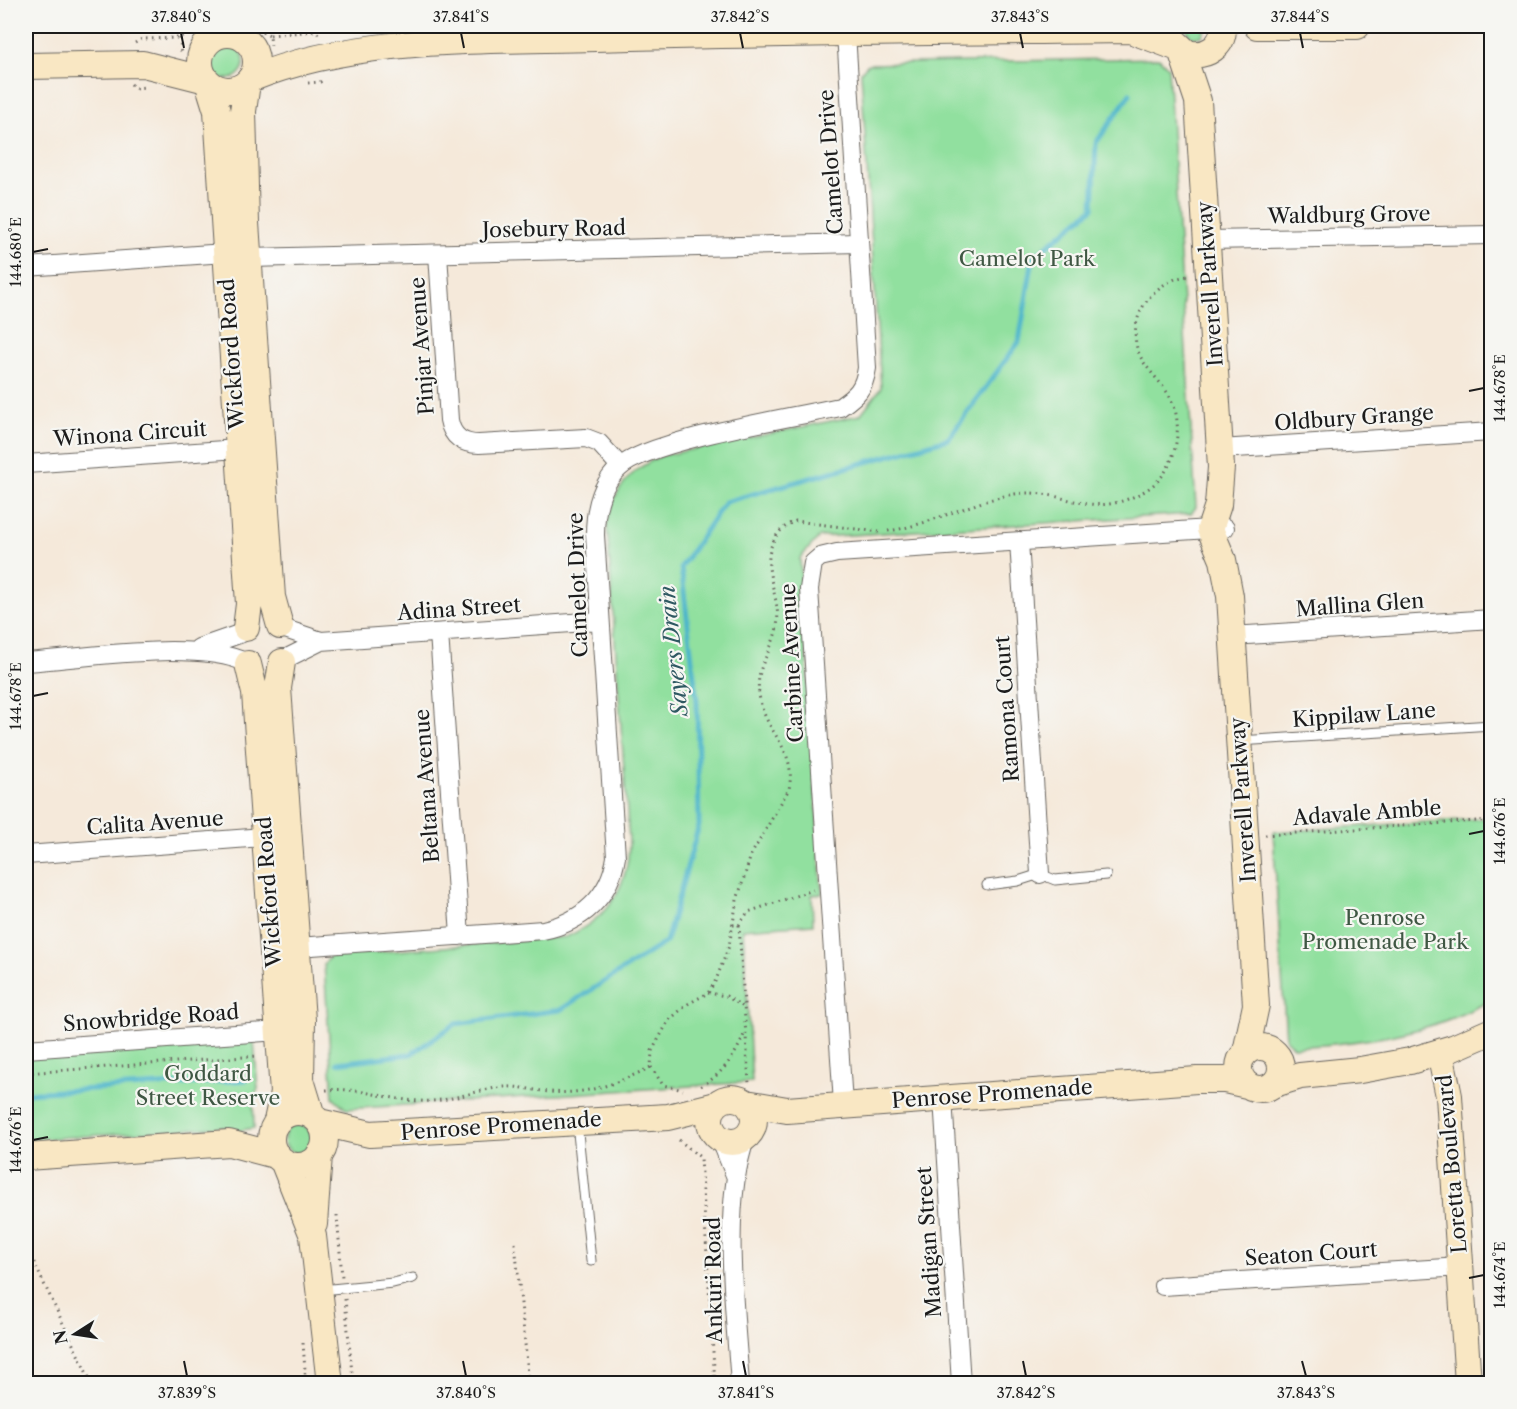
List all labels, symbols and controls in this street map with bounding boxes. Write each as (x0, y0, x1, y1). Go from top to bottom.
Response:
text: 37.840°S (151, 7, 211, 26)
text: 37.841°S (433, 7, 489, 26)
text: 37.842°S (711, 7, 769, 26)
text: 37.843°S (991, 7, 1049, 26)
text: 37.844°S (1271, 7, 1329, 26)
street label: Camelot Drive (813, 89, 848, 235)
street label: Inverell Parkway (1191, 200, 1228, 368)
street label: Waldburg Grove (1267, 201, 1430, 228)
street label: Josebury Road (479, 215, 626, 242)
text: 144.680°E (6, 217, 25, 287)
park label: Camelot Park (959, 246, 1096, 271)
street label: Pinjar Avenue (404, 276, 439, 416)
street label: Wickford Road (214, 277, 249, 431)
text: 144.678°E (1490, 354, 1509, 422)
street label: Oldbury Grange (1273, 399, 1435, 436)
street label: Winona Circuit (51, 416, 208, 451)
street label: Camelot Drive (562, 512, 593, 658)
street label: Carbine Avenue (775, 583, 808, 743)
water label: Sayers Drain (653, 584, 694, 720)
street label: Mallina Glen (1295, 588, 1425, 621)
street label: Adina Street (395, 592, 522, 625)
street label: Ramona Court (989, 634, 1024, 783)
text: 144.678°E (6, 662, 25, 730)
street label: Kippilaw Lane (1291, 697, 1437, 732)
street label: Beltana Avenue (409, 708, 444, 864)
street label: Inverell Parkway (1224, 716, 1261, 884)
street label: Adavale Amble (1291, 795, 1442, 830)
text: 144.676°E (1490, 797, 1509, 865)
street label: Calita Avenue (85, 805, 224, 840)
street label: Wickford Road (251, 815, 286, 969)
park label: Penrose Promenade Park (1302, 905, 1469, 954)
street label: Snowbridge Road (62, 999, 240, 1036)
park label: Goddard Street Reserve (136, 1061, 280, 1110)
street label: Loretta Boulevard (1431, 1073, 1472, 1255)
street label: Penrose Promenade (891, 1074, 1093, 1113)
text: 144.676°E (6, 1106, 25, 1174)
street label: Penrose Promenade (400, 1106, 602, 1145)
street label: Madigan Street (911, 1165, 946, 1319)
street label: Ankuri Road (700, 1216, 727, 1344)
street label: Seaton Court (1244, 1236, 1379, 1271)
text: 144.674°E (1490, 1242, 1509, 1309)
north arrow (45, 1304, 105, 1364)
text: N (49, 1328, 72, 1346)
text: 37.839°S (158, 1383, 216, 1402)
text: 37.840°S (436, 1383, 496, 1402)
text: 37.841°S (718, 1383, 774, 1402)
text: 37.842°S (997, 1383, 1055, 1402)
text: 37.843°S (1277, 1383, 1335, 1402)

